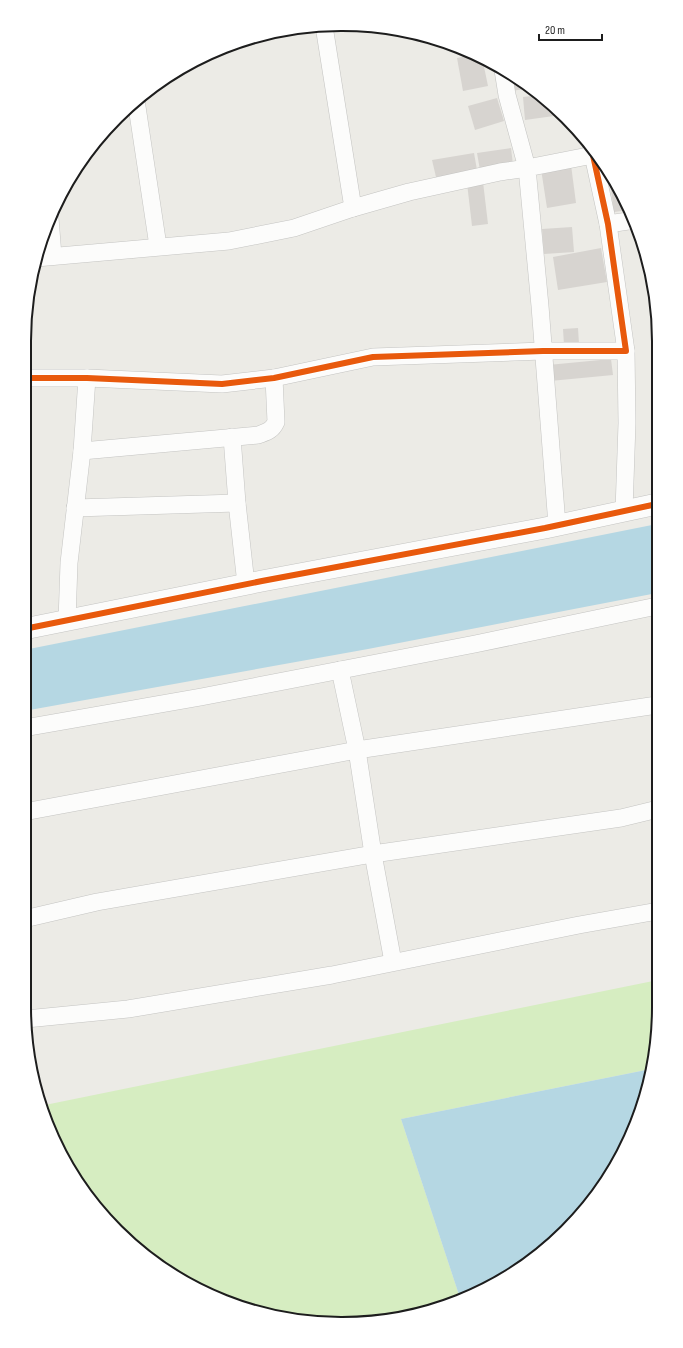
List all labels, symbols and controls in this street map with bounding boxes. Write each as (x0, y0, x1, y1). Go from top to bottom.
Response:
scale bar (539, 16, 602, 42)
text: 20 m (545, 23, 565, 38)

